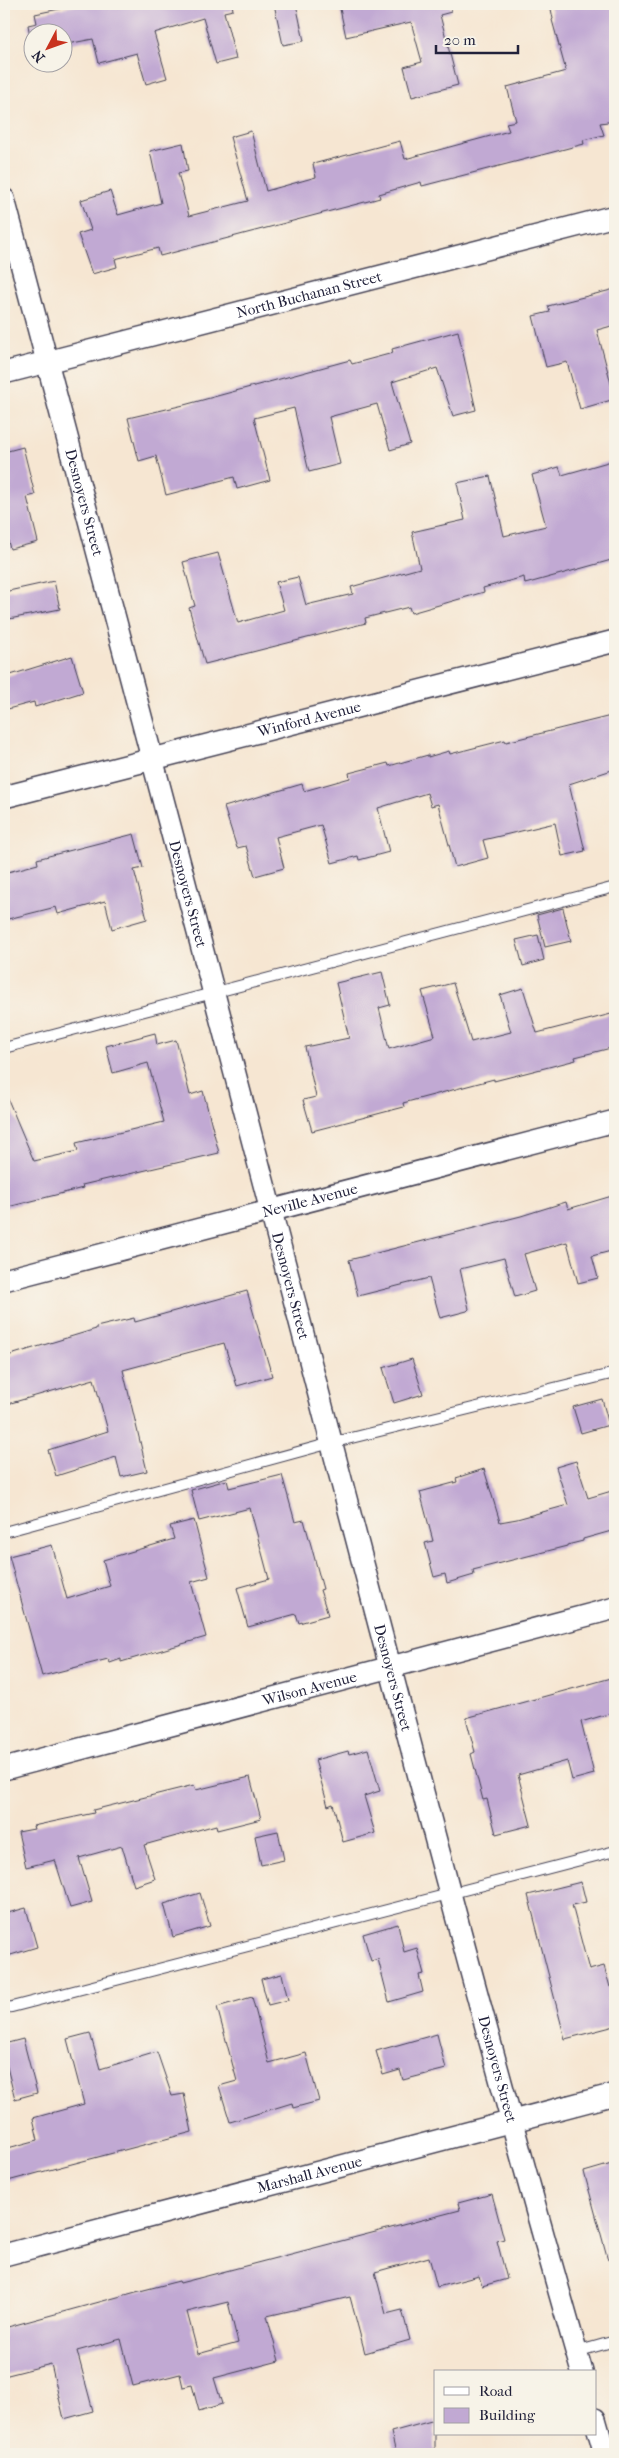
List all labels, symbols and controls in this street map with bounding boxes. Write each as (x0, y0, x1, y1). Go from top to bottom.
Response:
north arrow (22, 22, 72, 72)
scale bar (436, 22, 519, 54)
text: 20 m (444, 31, 476, 49)
text: N (28, 46, 48, 66)
street label: North Buchanan Street (234, 267, 384, 322)
street label: Desnoyers Street (61, 447, 107, 559)
street label: Winford Avenue (255, 697, 363, 741)
street label: Desnoyers Street (165, 839, 211, 950)
street label: Neville Avenue (260, 1179, 360, 1221)
street label: Desnoyers Street (268, 1230, 313, 1342)
street label: Desnoyers Street (370, 1622, 416, 1734)
street label: Wilson Avenue (260, 1667, 359, 1710)
street label: Desnoyers Street (474, 2014, 521, 2125)
street label: Marshall Avenue (255, 2152, 365, 2197)
legend (434, 2370, 596, 2436)
text: Road (479, 2382, 513, 2400)
text: Building (479, 2406, 536, 2424)

